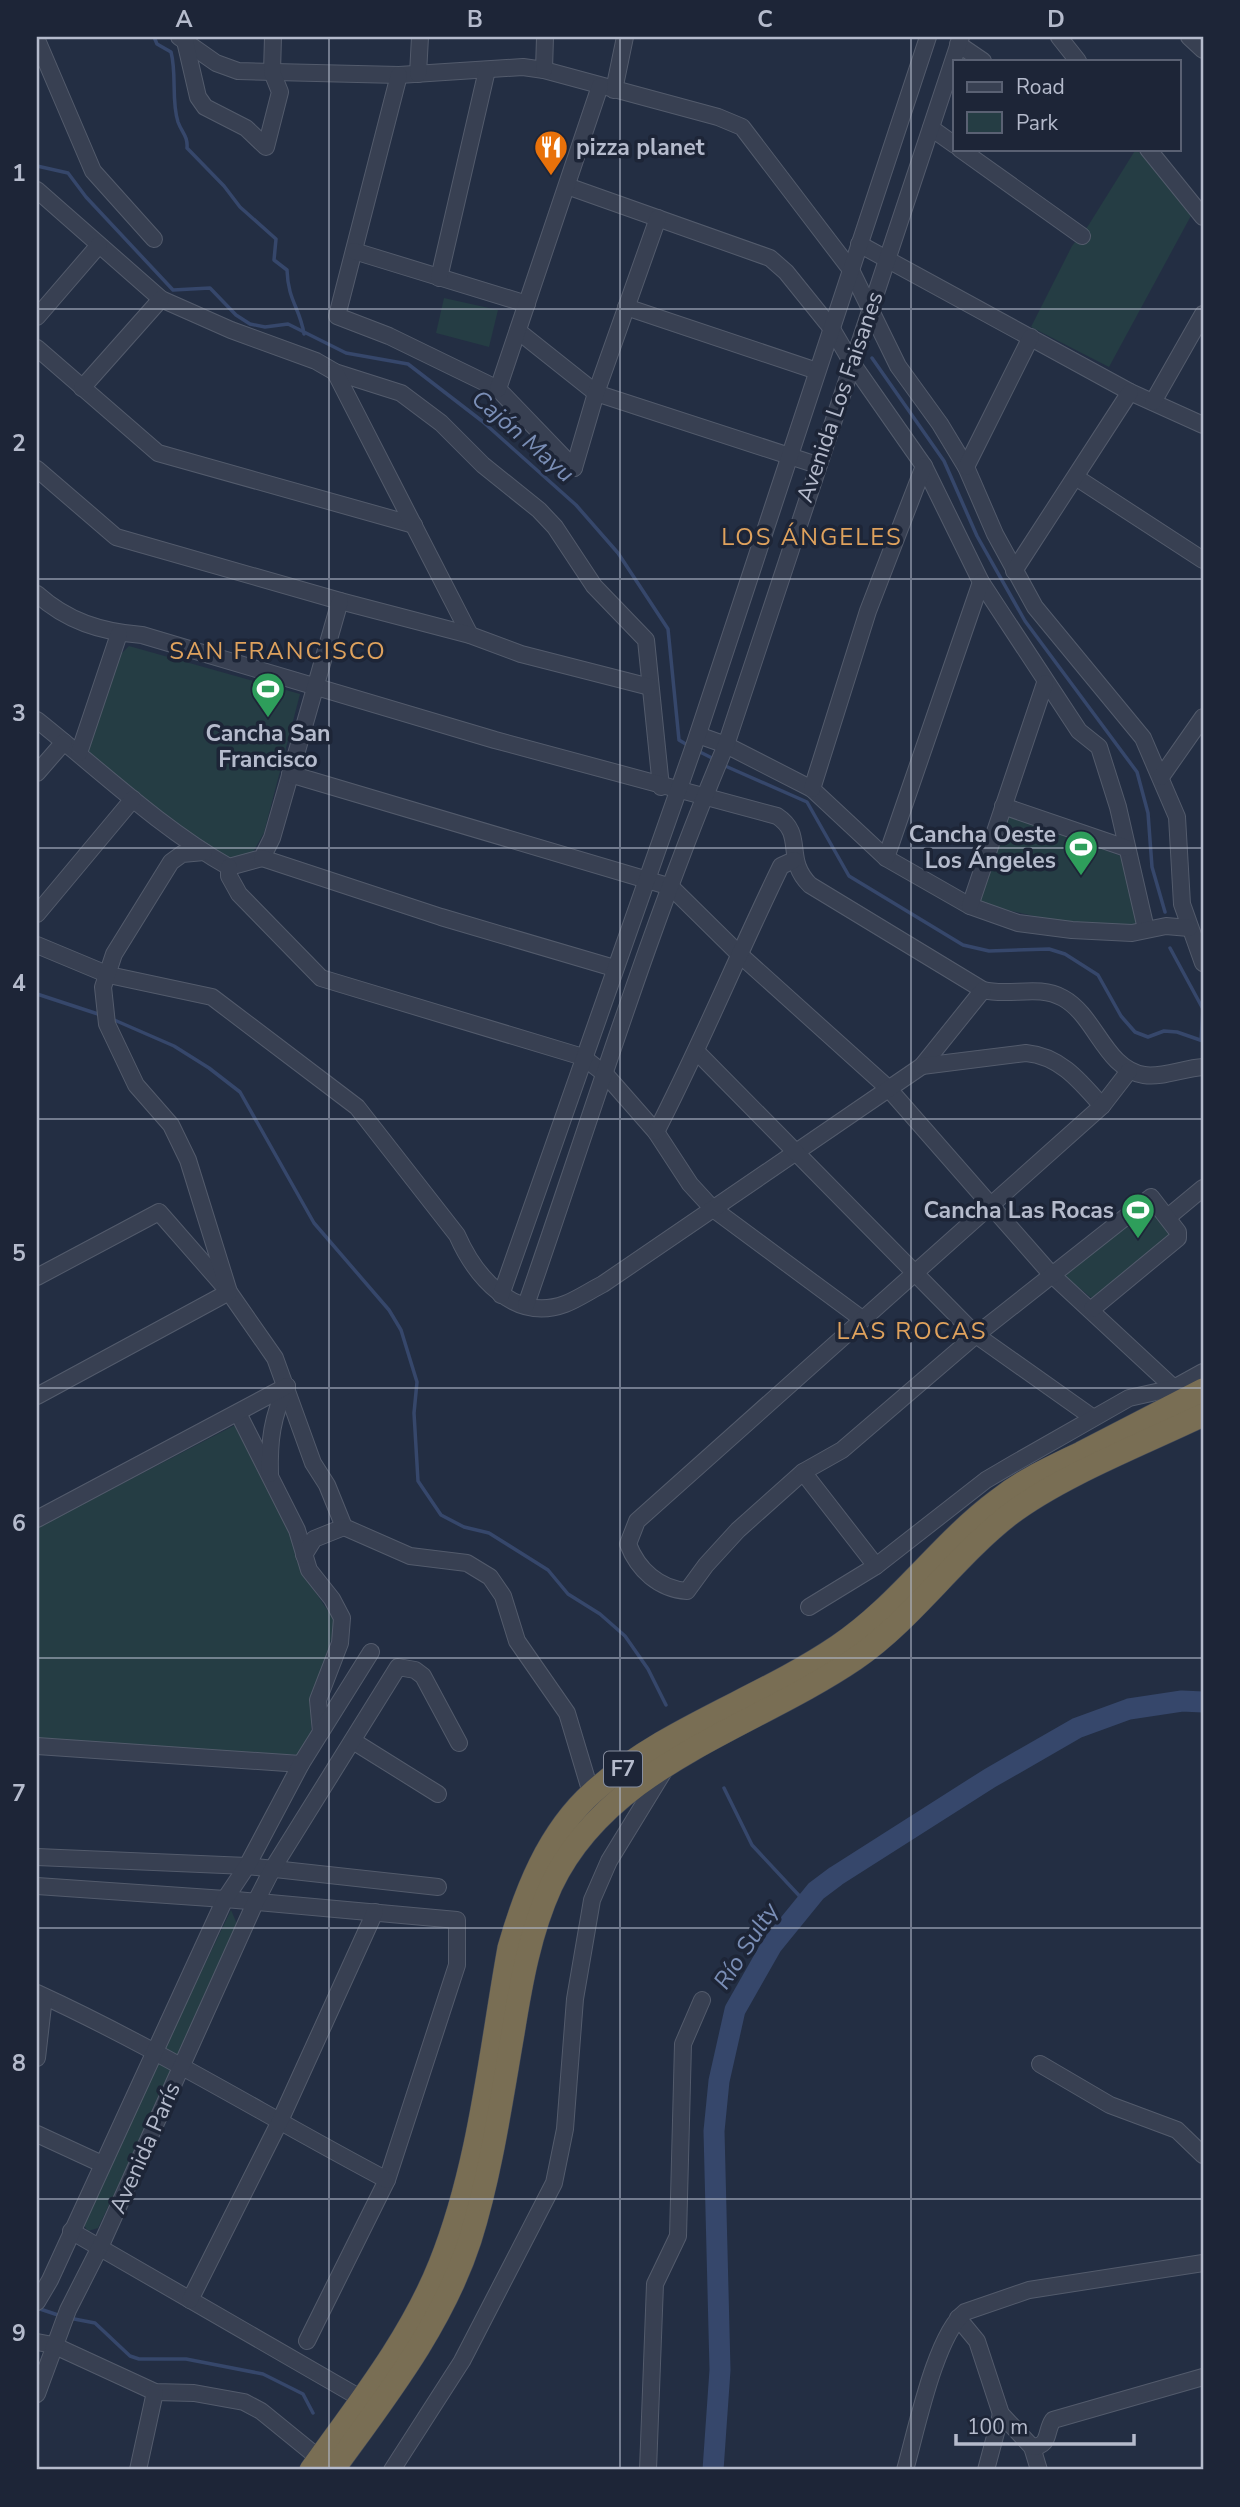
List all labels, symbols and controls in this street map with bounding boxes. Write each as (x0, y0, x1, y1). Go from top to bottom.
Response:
text: A (175, 4, 193, 35)
text: B (467, 4, 483, 35)
text: C (757, 4, 773, 35)
text: D (1047, 4, 1065, 35)
legend (953, 60, 1180, 150)
text: Road (1016, 73, 1065, 101)
text: Park (1016, 109, 1058, 137)
restaurant icon: pizza planet (532, 128, 570, 177)
place label: pizza planet (576, 132, 705, 163)
text: 1 (12, 158, 26, 189)
street label: Avenida Los Faisanes (789, 287, 891, 507)
water label: Cajón Mayu (465, 383, 581, 489)
text: 2 (12, 428, 26, 459)
district label: LOS ÁNGELES (721, 521, 903, 553)
district label: SAN FRANCISCO (169, 635, 387, 667)
sports icon: Cancha San Francisco (249, 670, 287, 719)
text: 3 (12, 698, 26, 729)
place label: Cancha San Francisco (206, 718, 330, 775)
place label: Cancha Oeste Los Ángeles (909, 819, 1056, 876)
sports icon: Cancha Oeste Los Ángeles (1062, 828, 1100, 877)
text: 4 (12, 968, 26, 999)
sports icon: Cancha Las Rocas (1119, 1191, 1157, 1240)
place label: Cancha Las Rocas (923, 1195, 1114, 1226)
text: 5 (12, 1238, 26, 1269)
district label: LAS ROCAS (837, 1315, 988, 1347)
text: 6 (12, 1508, 26, 1539)
road number: F7 (604, 1752, 642, 1786)
text: 7 (12, 1778, 26, 1809)
water label: Río Sulty (706, 1895, 787, 1995)
text: 8 (12, 2048, 26, 2079)
street label: Avenida París (102, 2077, 188, 2219)
text: 9 (12, 2318, 26, 2349)
scale bar (956, 2402, 1135, 2446)
text: 100 m (967, 2413, 1028, 2441)

